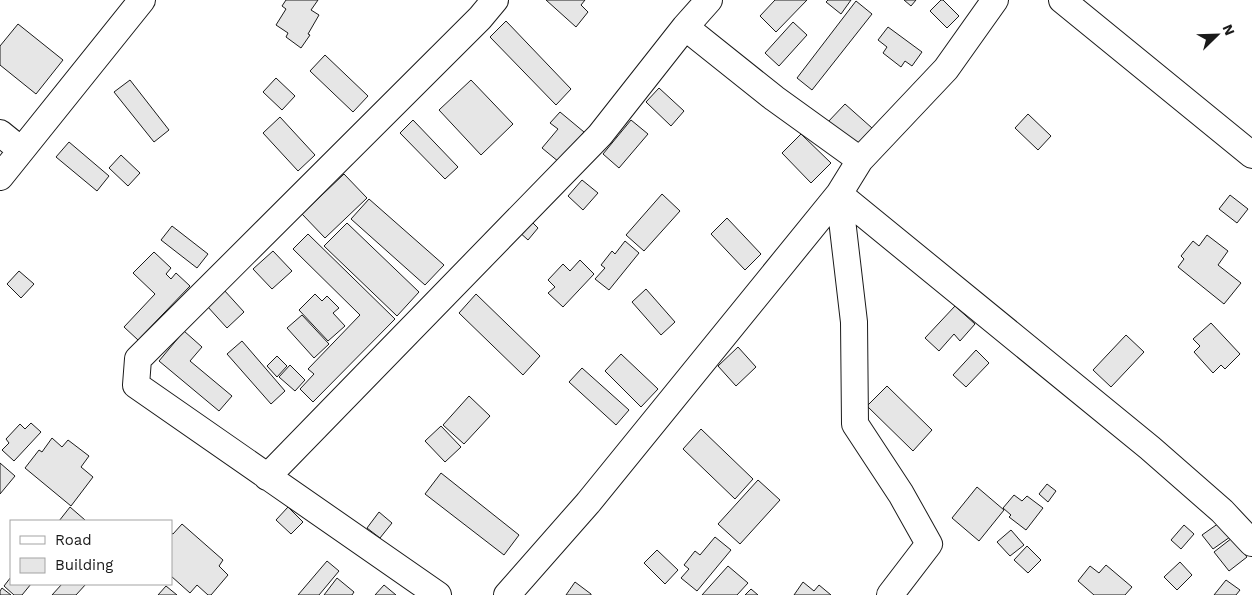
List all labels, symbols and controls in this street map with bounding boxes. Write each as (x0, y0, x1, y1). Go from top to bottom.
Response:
north arrow (1192, 10, 1242, 60)
text: N (1220, 22, 1238, 38)
legend (10, 520, 172, 585)
text: Road (55, 531, 92, 549)
text: Building (55, 556, 113, 574)

